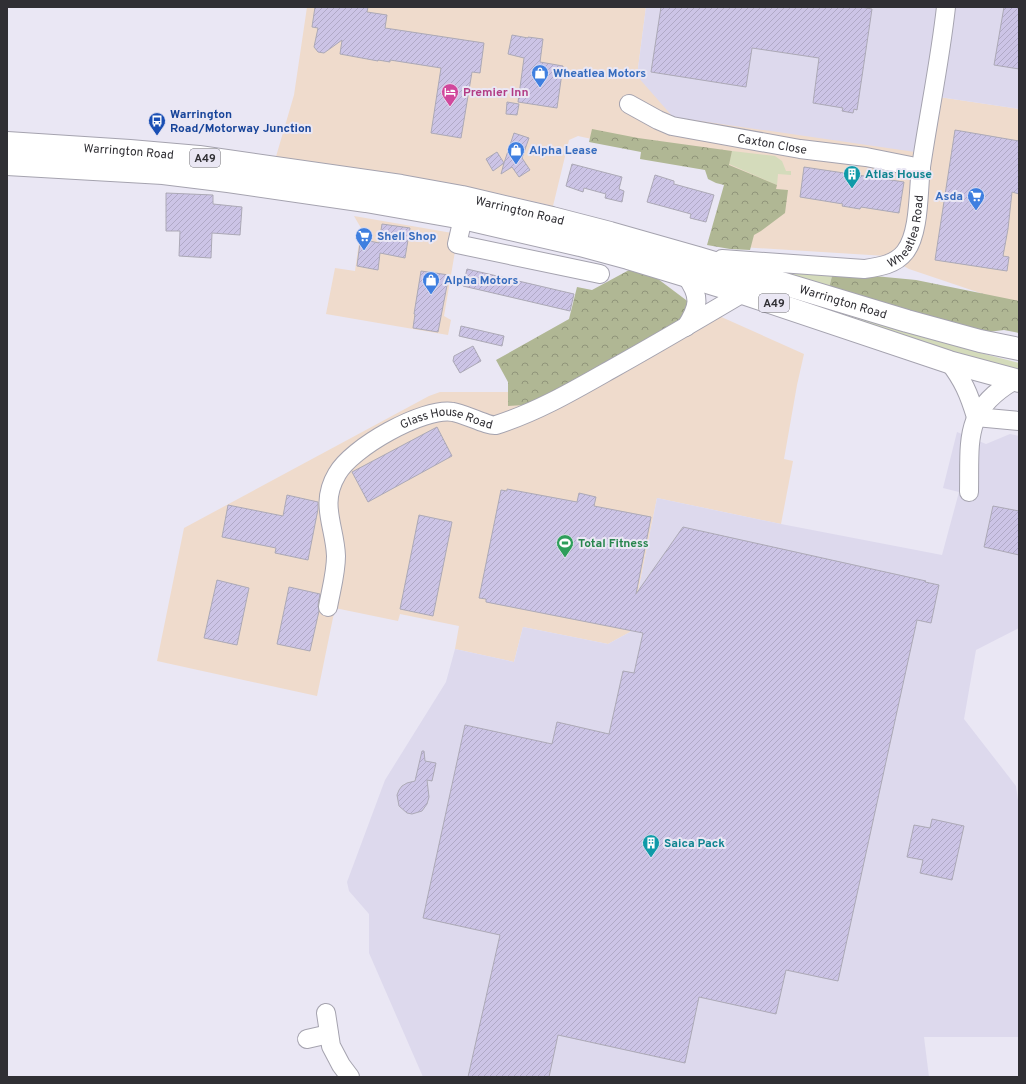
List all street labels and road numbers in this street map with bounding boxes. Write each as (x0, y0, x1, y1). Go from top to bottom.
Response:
street label: Caxton Close (736, 131, 808, 159)
street label: Warrington Road (83, 141, 175, 164)
road number: A49 (190, 149, 220, 167)
street label: Warrington Road (474, 193, 566, 230)
street label: Wheatlea Road (885, 195, 928, 272)
street label: Warrington Road (797, 282, 889, 323)
road number: A49 (759, 294, 789, 312)
street label: Glass House Road (398, 405, 494, 434)

